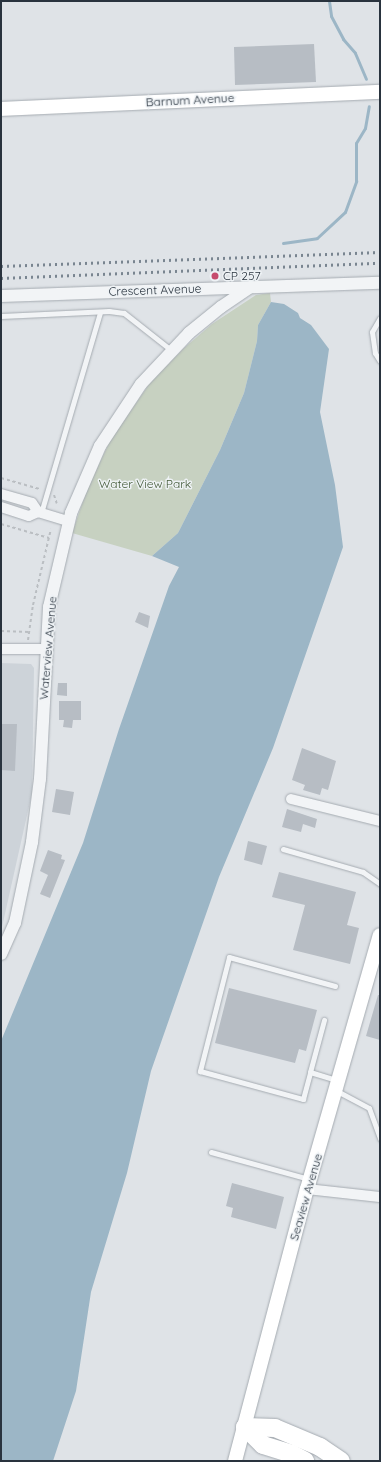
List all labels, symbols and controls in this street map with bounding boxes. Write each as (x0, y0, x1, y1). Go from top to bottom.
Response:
street label: Barnum Avenue (145, 90, 235, 110)
place label: CP 257 (223, 269, 261, 283)
marker: CP 257 (210, 271, 220, 281)
street label: Crescent Avenue (108, 281, 202, 299)
park label: Water View Park (99, 477, 191, 491)
street label: Waterview Avenue (36, 596, 60, 700)
street label: Seaview Avenue (287, 1152, 325, 1242)

